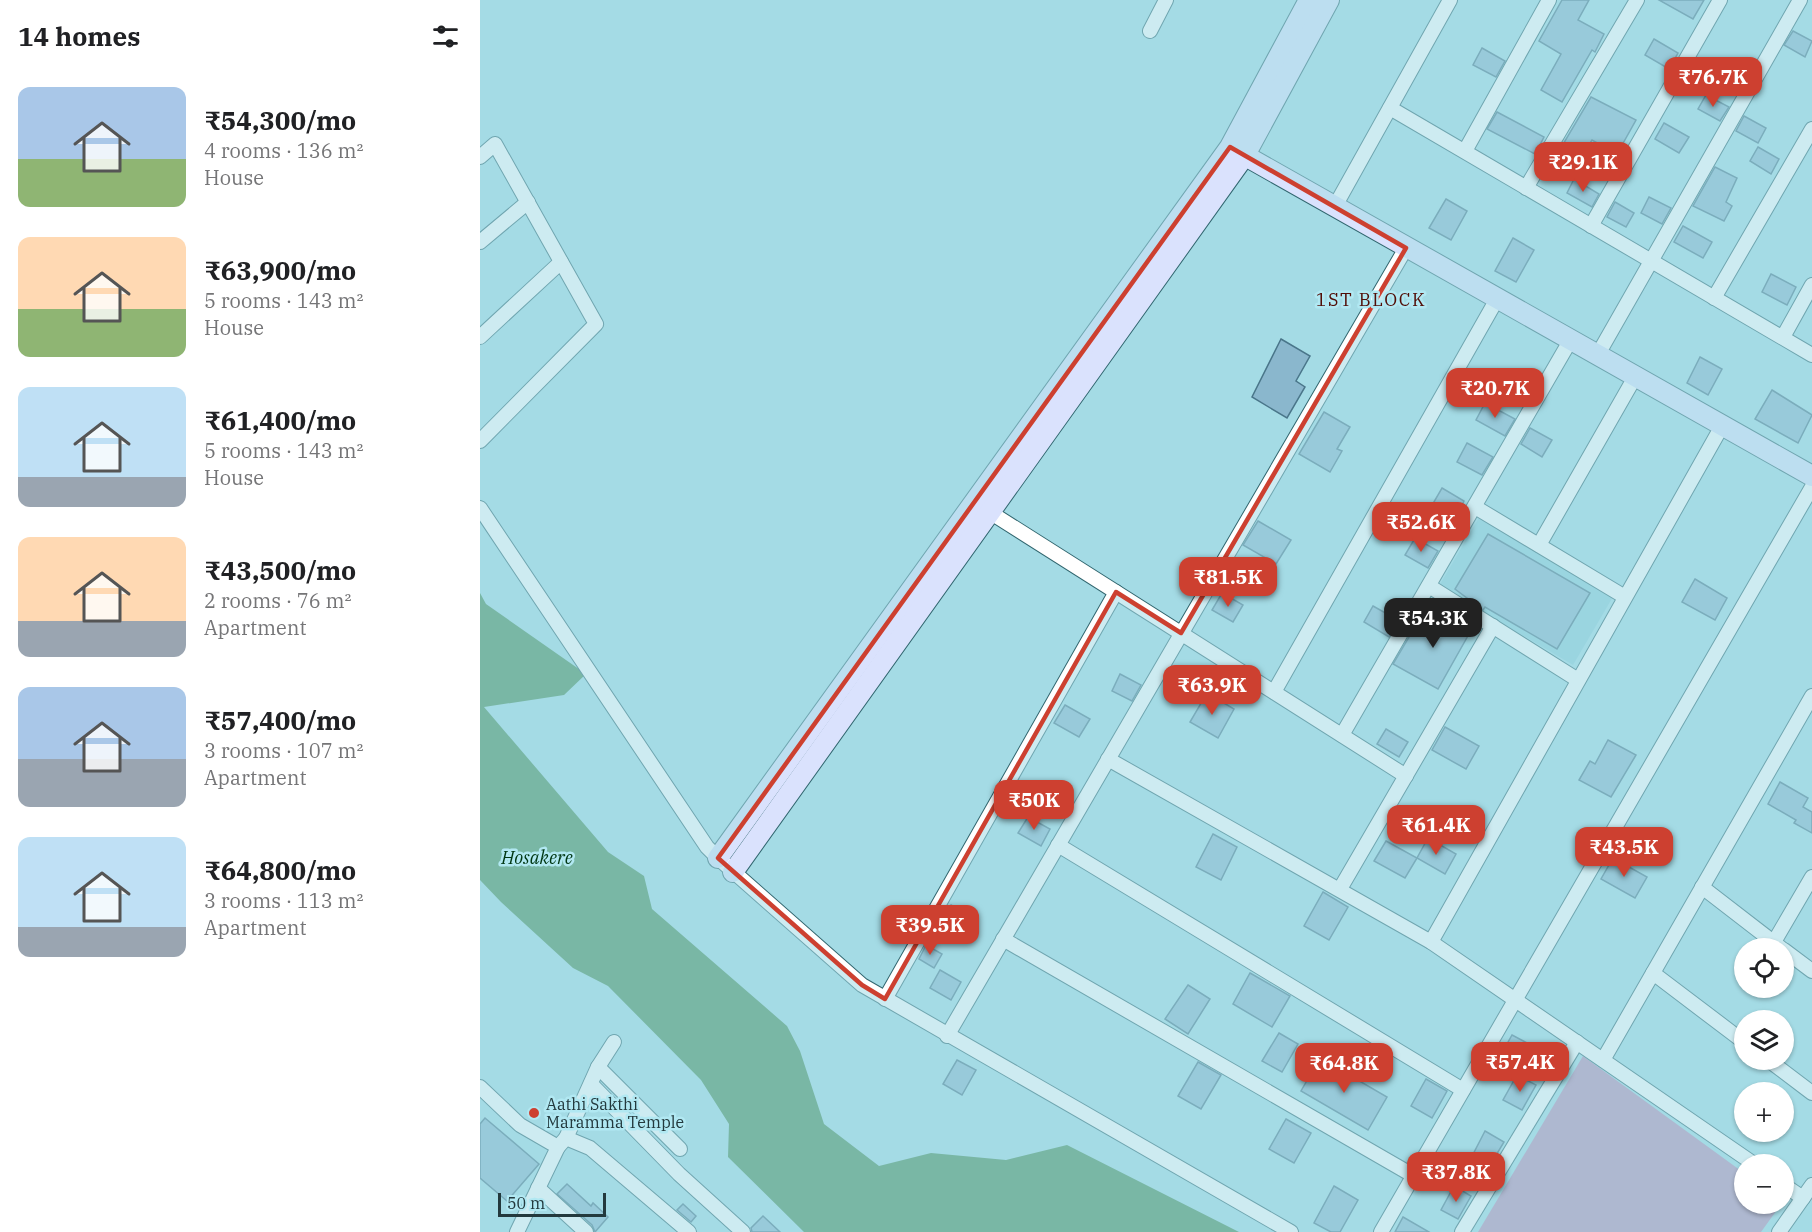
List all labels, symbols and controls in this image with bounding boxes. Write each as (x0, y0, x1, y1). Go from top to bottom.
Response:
text: 14 homes (18, 19, 140, 53)
icon: filters (429, 20, 462, 53)
pin: ₹76.7K (1664, 57, 1762, 108)
text: ₹76.7K (1678, 63, 1748, 90)
text: ₹54,300/mo (204, 103, 356, 137)
icon: home (66, 111, 138, 183)
text: 4 rooms · 136 m² (204, 137, 363, 164)
pin: ₹29.1K (1534, 142, 1632, 193)
text: ₹29.1K (1548, 148, 1618, 175)
text: House (204, 164, 264, 191)
text: ₹63,900/mo (204, 253, 356, 287)
icon: home (66, 261, 138, 333)
text: 5 rooms · 143 m² (204, 287, 363, 314)
district label: 1ST BLOCK (1316, 288, 1426, 311)
text: House (204, 314, 264, 341)
pin: ₹20.7K (1446, 368, 1544, 419)
text: ₹20.7K (1460, 374, 1530, 401)
text: ₹61,400/mo (204, 403, 356, 437)
icon: home (66, 411, 138, 483)
text: 5 rooms · 143 m² (204, 437, 363, 464)
text: House (204, 464, 264, 491)
pin: ₹52.6K (1372, 502, 1470, 553)
text: ₹52.6K (1386, 508, 1456, 535)
text: ₹43,500/mo (204, 553, 356, 587)
pin: ₹81.5K (1179, 557, 1277, 608)
icon: home (66, 561, 138, 633)
text: ₹81.5K (1193, 563, 1263, 590)
text: 2 rooms · 76 m² (204, 587, 351, 614)
pin: ₹54.3K (1384, 598, 1482, 649)
text: ₹54.3K (1398, 604, 1468, 631)
text: Apartment (204, 614, 307, 641)
pin: ₹63.9K (1163, 665, 1261, 716)
text: ₹63.9K (1177, 671, 1247, 698)
text: ₹57,400/mo (204, 703, 356, 737)
icon: home (66, 711, 138, 783)
text: 3 rooms · 107 m² (204, 737, 363, 764)
text: Apartment (204, 764, 307, 791)
pin: ₹50K (998, 780, 1070, 831)
text: ₹50K (1008, 786, 1060, 813)
pin: ₹61.4K (1387, 805, 1485, 856)
text: ₹61.4K (1401, 811, 1471, 838)
pin: ₹43.5K (1575, 827, 1673, 878)
text: ₹43.5K (1589, 833, 1659, 860)
water label: Hosakere (500, 846, 573, 869)
text: ₹64,800/mo (204, 853, 356, 887)
icon: home (66, 861, 138, 933)
text: 3 rooms · 113 m² (204, 887, 363, 914)
pin: ₹39.5K (881, 905, 979, 956)
text: ₹39.5K (895, 911, 965, 938)
text: Apartment (204, 914, 307, 941)
map controls (1734, 938, 1794, 1214)
button: locate (1734, 938, 1794, 998)
button: layers (1734, 1010, 1794, 1070)
pin: ₹57.4K (1471, 1042, 1569, 1093)
pin: ₹64.8K (1295, 1043, 1393, 1094)
text: ₹57.4K (1485, 1048, 1555, 1075)
text: ₹64.8K (1309, 1049, 1379, 1076)
button: + (1734, 1082, 1794, 1142)
place label: Aathi Sakthi Maramma Temple (546, 1094, 684, 1132)
marker: Aathi Sakthi Maramma Temple (527, 1106, 541, 1120)
pin: ₹37.8K (1407, 1152, 1505, 1203)
button: − (1734, 1154, 1794, 1214)
text: ₹37.8K (1421, 1158, 1491, 1185)
scale bar (498, 1190, 606, 1218)
text: 50 m (507, 1193, 545, 1213)

